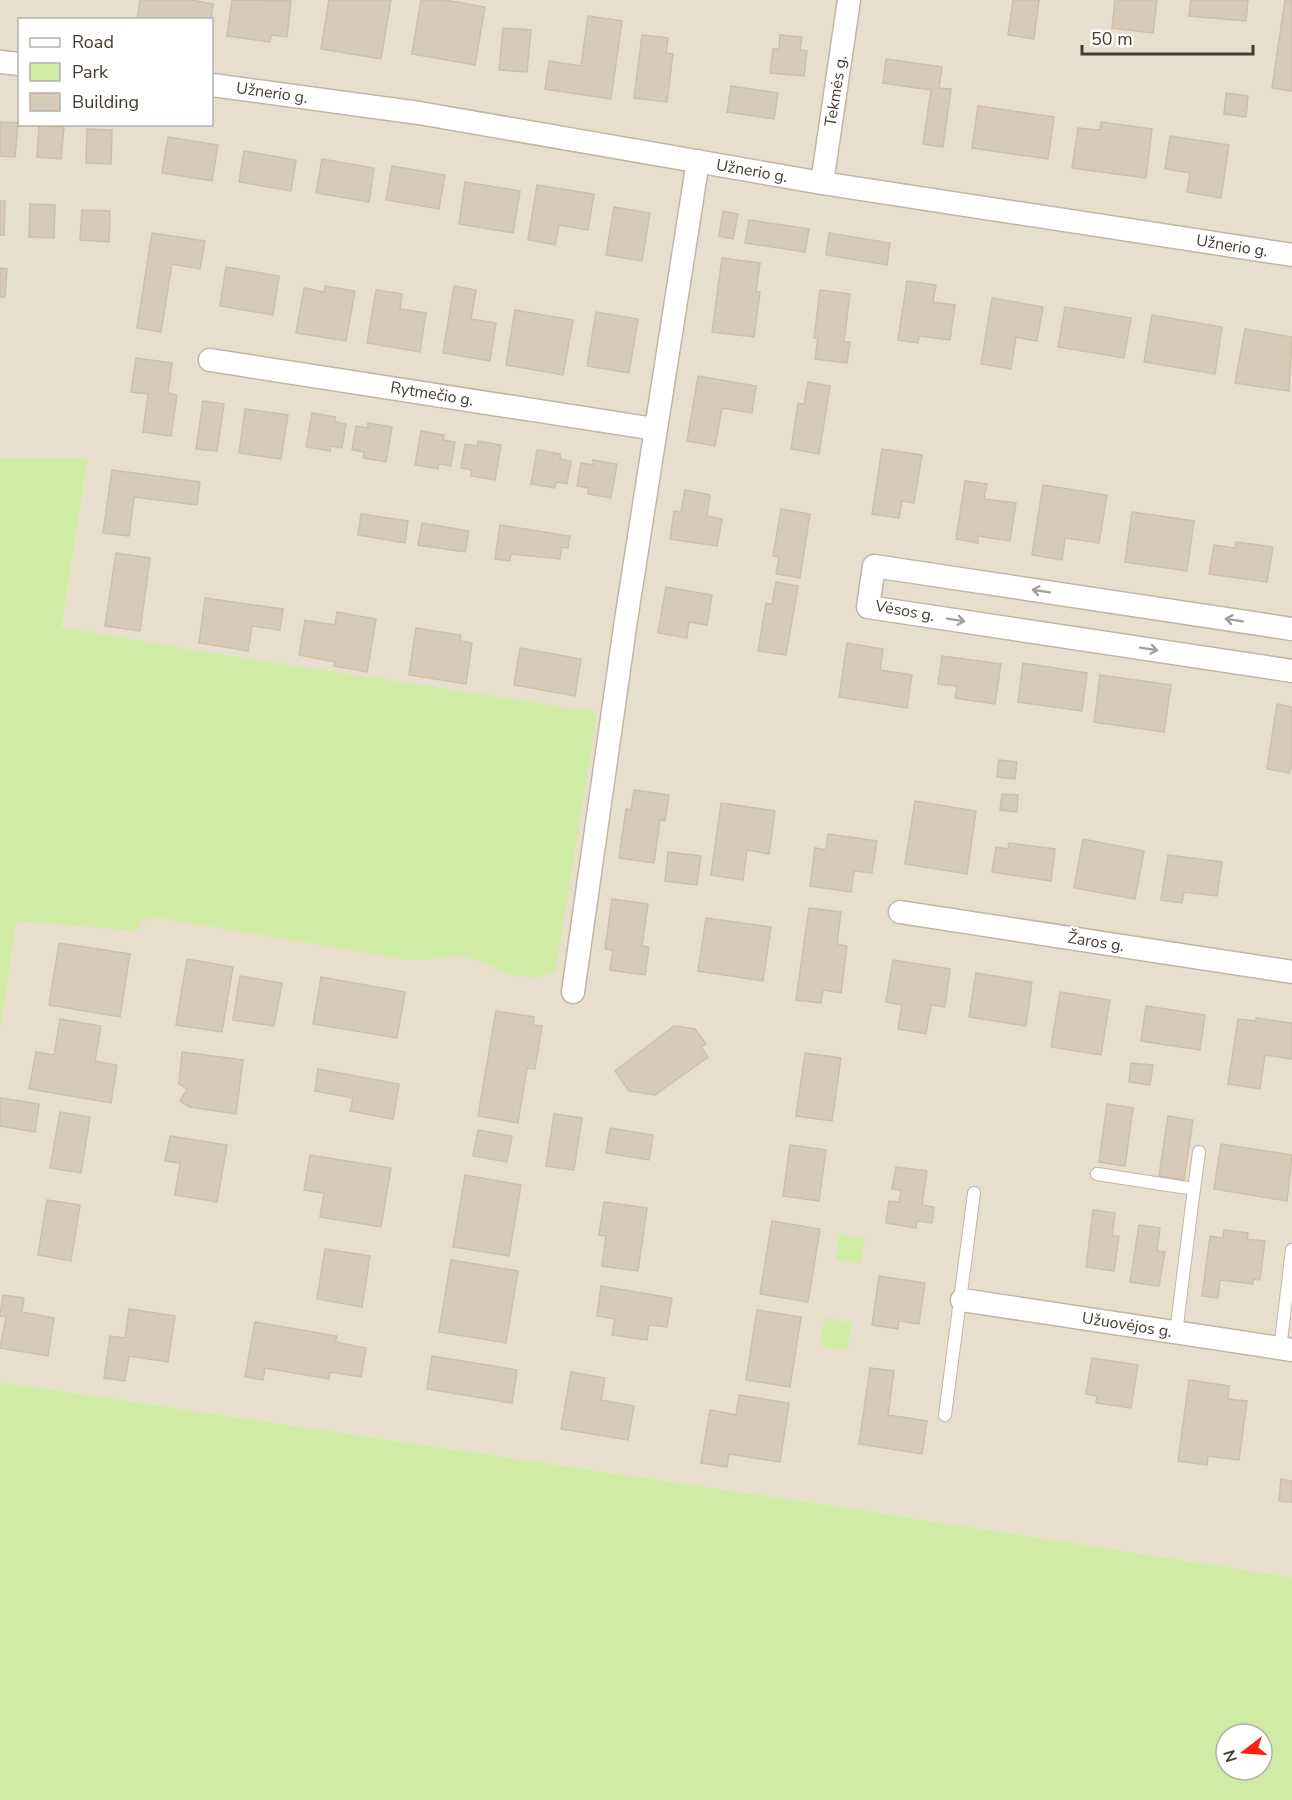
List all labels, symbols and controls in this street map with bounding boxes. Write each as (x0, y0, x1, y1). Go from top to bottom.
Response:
legend (18, 18, 213, 126)
scale bar (1082, 18, 1253, 56)
text: 50 m (1091, 27, 1133, 51)
text: Road (72, 30, 114, 54)
street label: Tekmės g. (820, 54, 852, 128)
text: Park (72, 60, 109, 84)
street label: Užnerio g. (235, 77, 309, 109)
text: Building (72, 90, 139, 114)
street label: Užnerio g. (715, 154, 789, 188)
street label: Užnerio g. (1195, 229, 1269, 263)
street label: Rytmečio g. (389, 377, 475, 411)
one-way arrow (1032, 585, 1052, 596)
street label: Vėsos g. (873, 595, 936, 627)
one-way arrow (1225, 614, 1245, 625)
one-way arrow (946, 615, 965, 626)
one-way arrow (1138, 644, 1158, 655)
street label: Žaros g. (1066, 927, 1126, 957)
street label: Užuovėjos g. (1080, 1307, 1174, 1343)
north arrow (1214, 1722, 1274, 1782)
text: N (1218, 1747, 1243, 1765)

